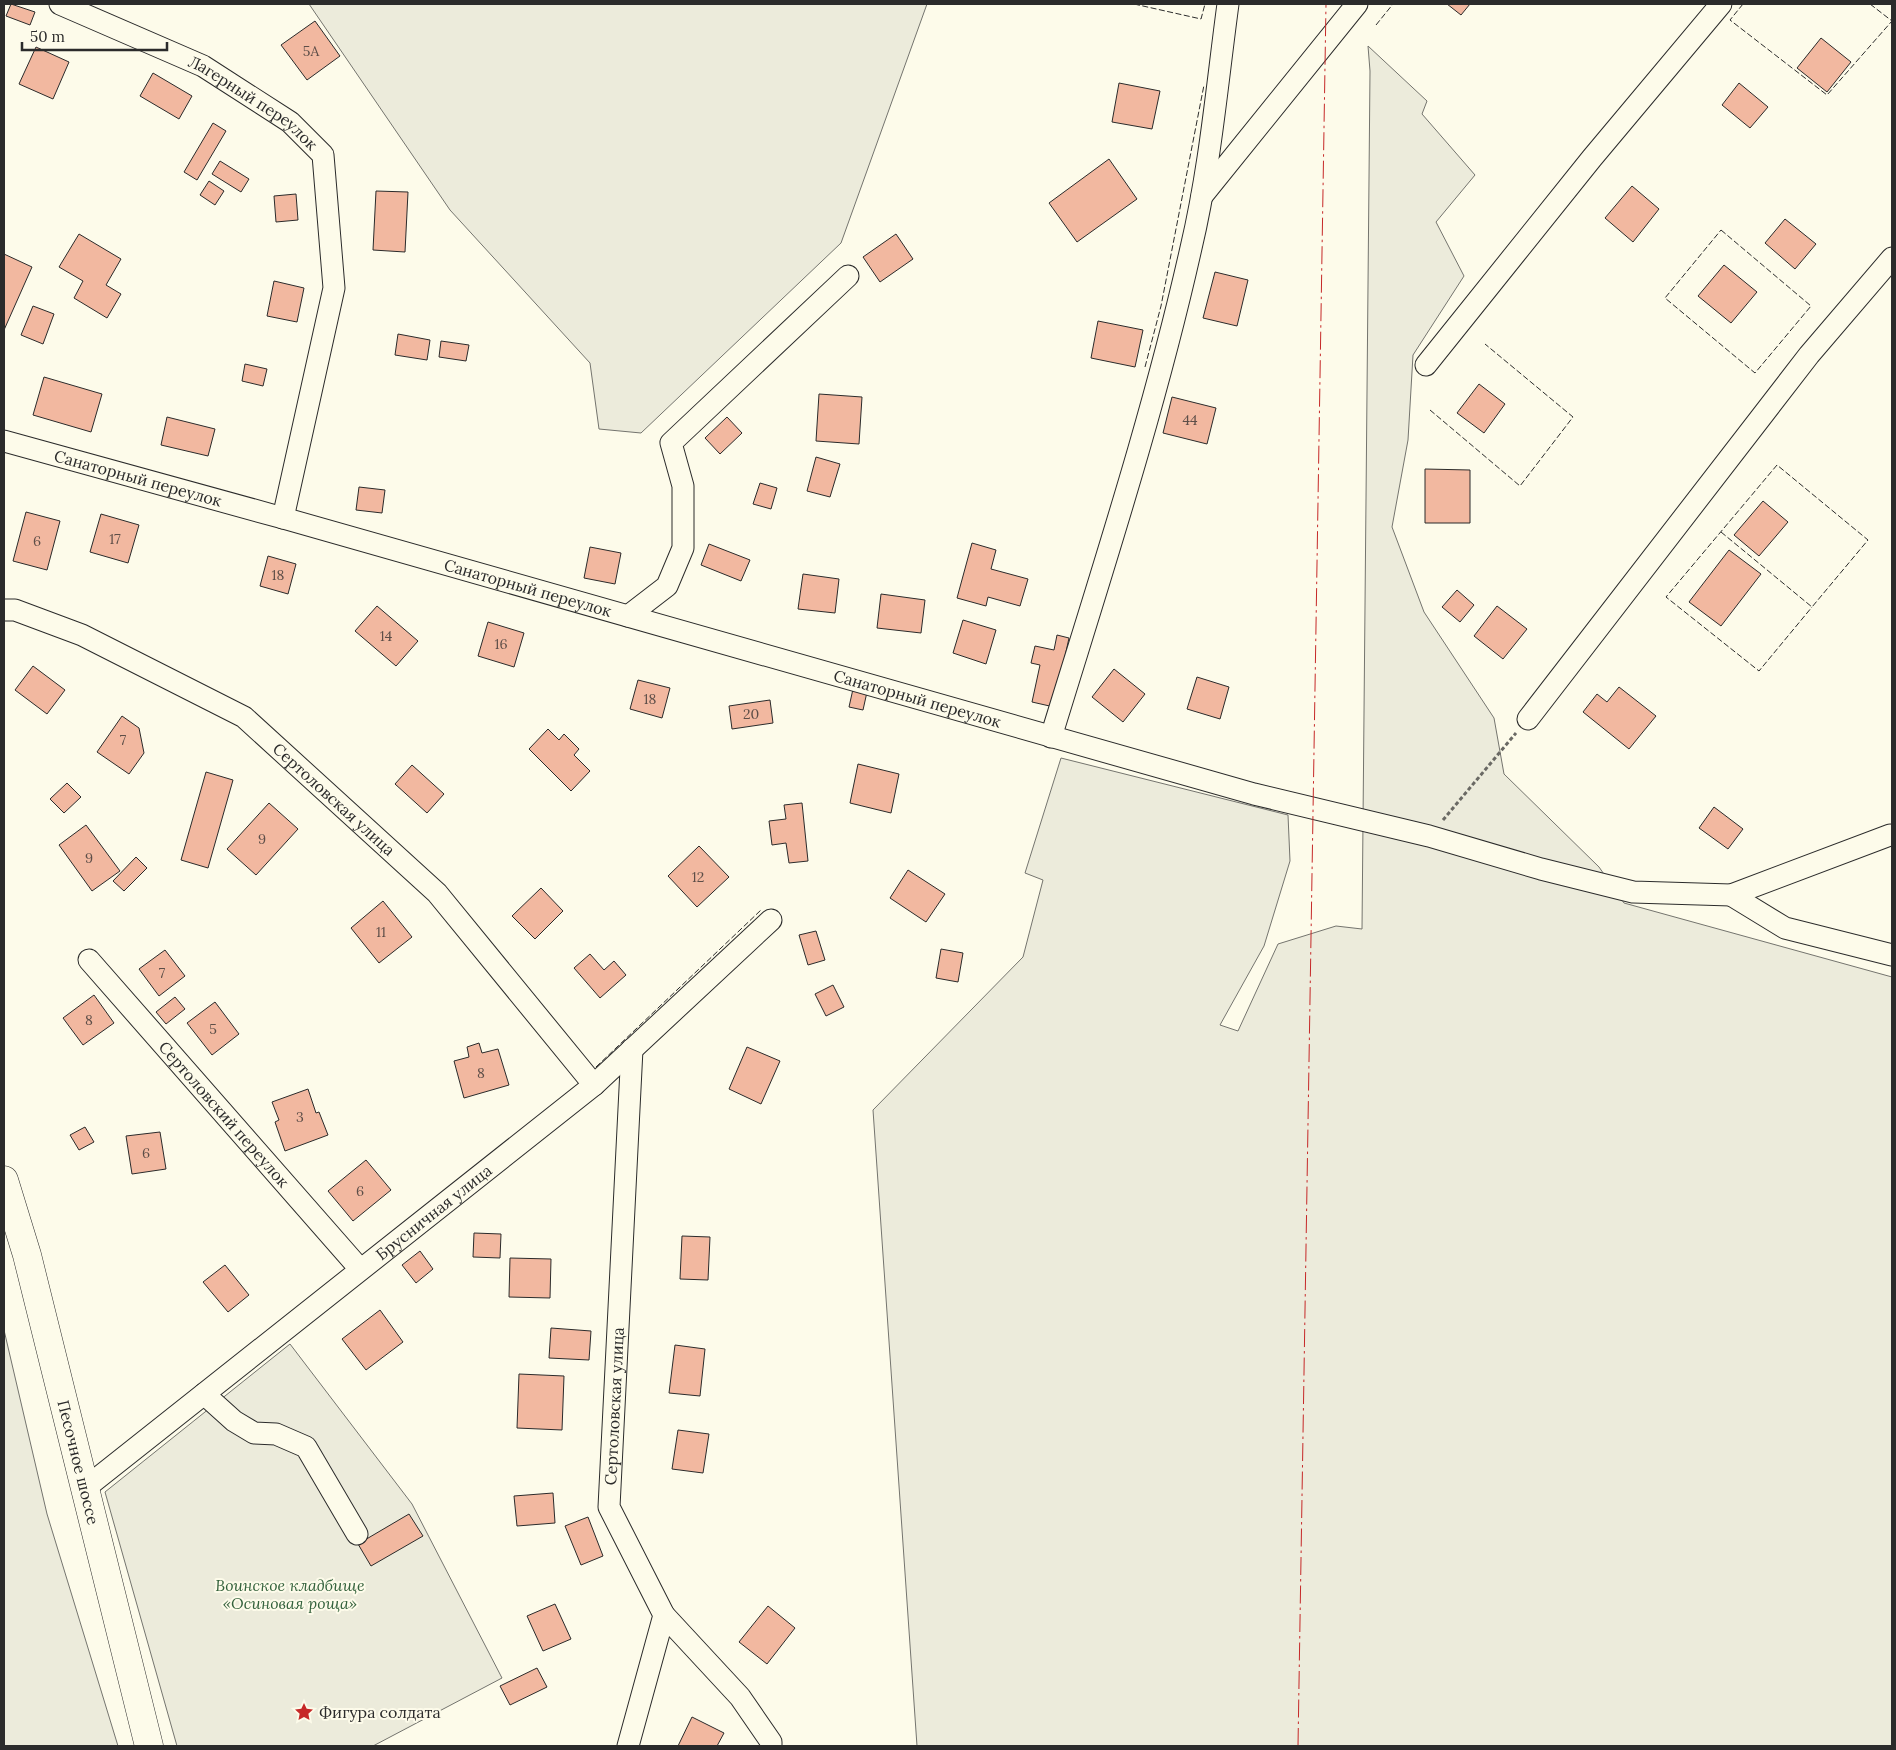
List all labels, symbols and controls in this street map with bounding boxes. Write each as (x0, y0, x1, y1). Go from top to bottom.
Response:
scale bar (22, 20, 168, 52)
text: 50 m (30, 27, 65, 46)
house number: 5А (303, 42, 319, 60)
street label: Лагерный переулок (186, 51, 322, 154)
house number: 44 (1182, 411, 1198, 429)
street label: Санаторный переулок (52, 445, 225, 511)
house number: 17 (109, 530, 121, 548)
house number: 6 (33, 532, 41, 550)
street label: Санаторный переулок (442, 554, 614, 621)
house number: 18 (272, 566, 285, 584)
house number: 14 (380, 627, 393, 645)
house number: 16 (494, 635, 508, 653)
street label: Санаторный переулок (831, 665, 1004, 732)
house number: 18 (644, 690, 657, 708)
house number: 20 (743, 705, 759, 723)
house number: 7 (120, 731, 127, 749)
street label: Сертоловская улица (269, 738, 399, 860)
house number: 9 (258, 830, 266, 848)
house number: 9 (85, 849, 93, 867)
house number: 12 (692, 868, 704, 886)
house number: 11 (376, 923, 386, 941)
house number: 7 (159, 964, 166, 982)
house number: 8 (85, 1011, 93, 1029)
house number: 5 (209, 1020, 217, 1038)
street label: Сертоловский переулок (155, 1037, 294, 1192)
house number: 8 (477, 1064, 485, 1082)
house number: 3 (296, 1108, 304, 1126)
house number: 6 (142, 1144, 150, 1162)
street label: Брусничная улица (372, 1160, 496, 1264)
house number: 6 (356, 1182, 364, 1200)
street label: Сертоловская улица (600, 1327, 628, 1486)
street label: Песочное шоссе (53, 1398, 104, 1527)
park label: Воинское кладбище «Осиновая роща» (215, 1575, 365, 1613)
place icon: Фигура солдата (293, 1701, 315, 1723)
place label: Фигура солдата (319, 1702, 441, 1722)

